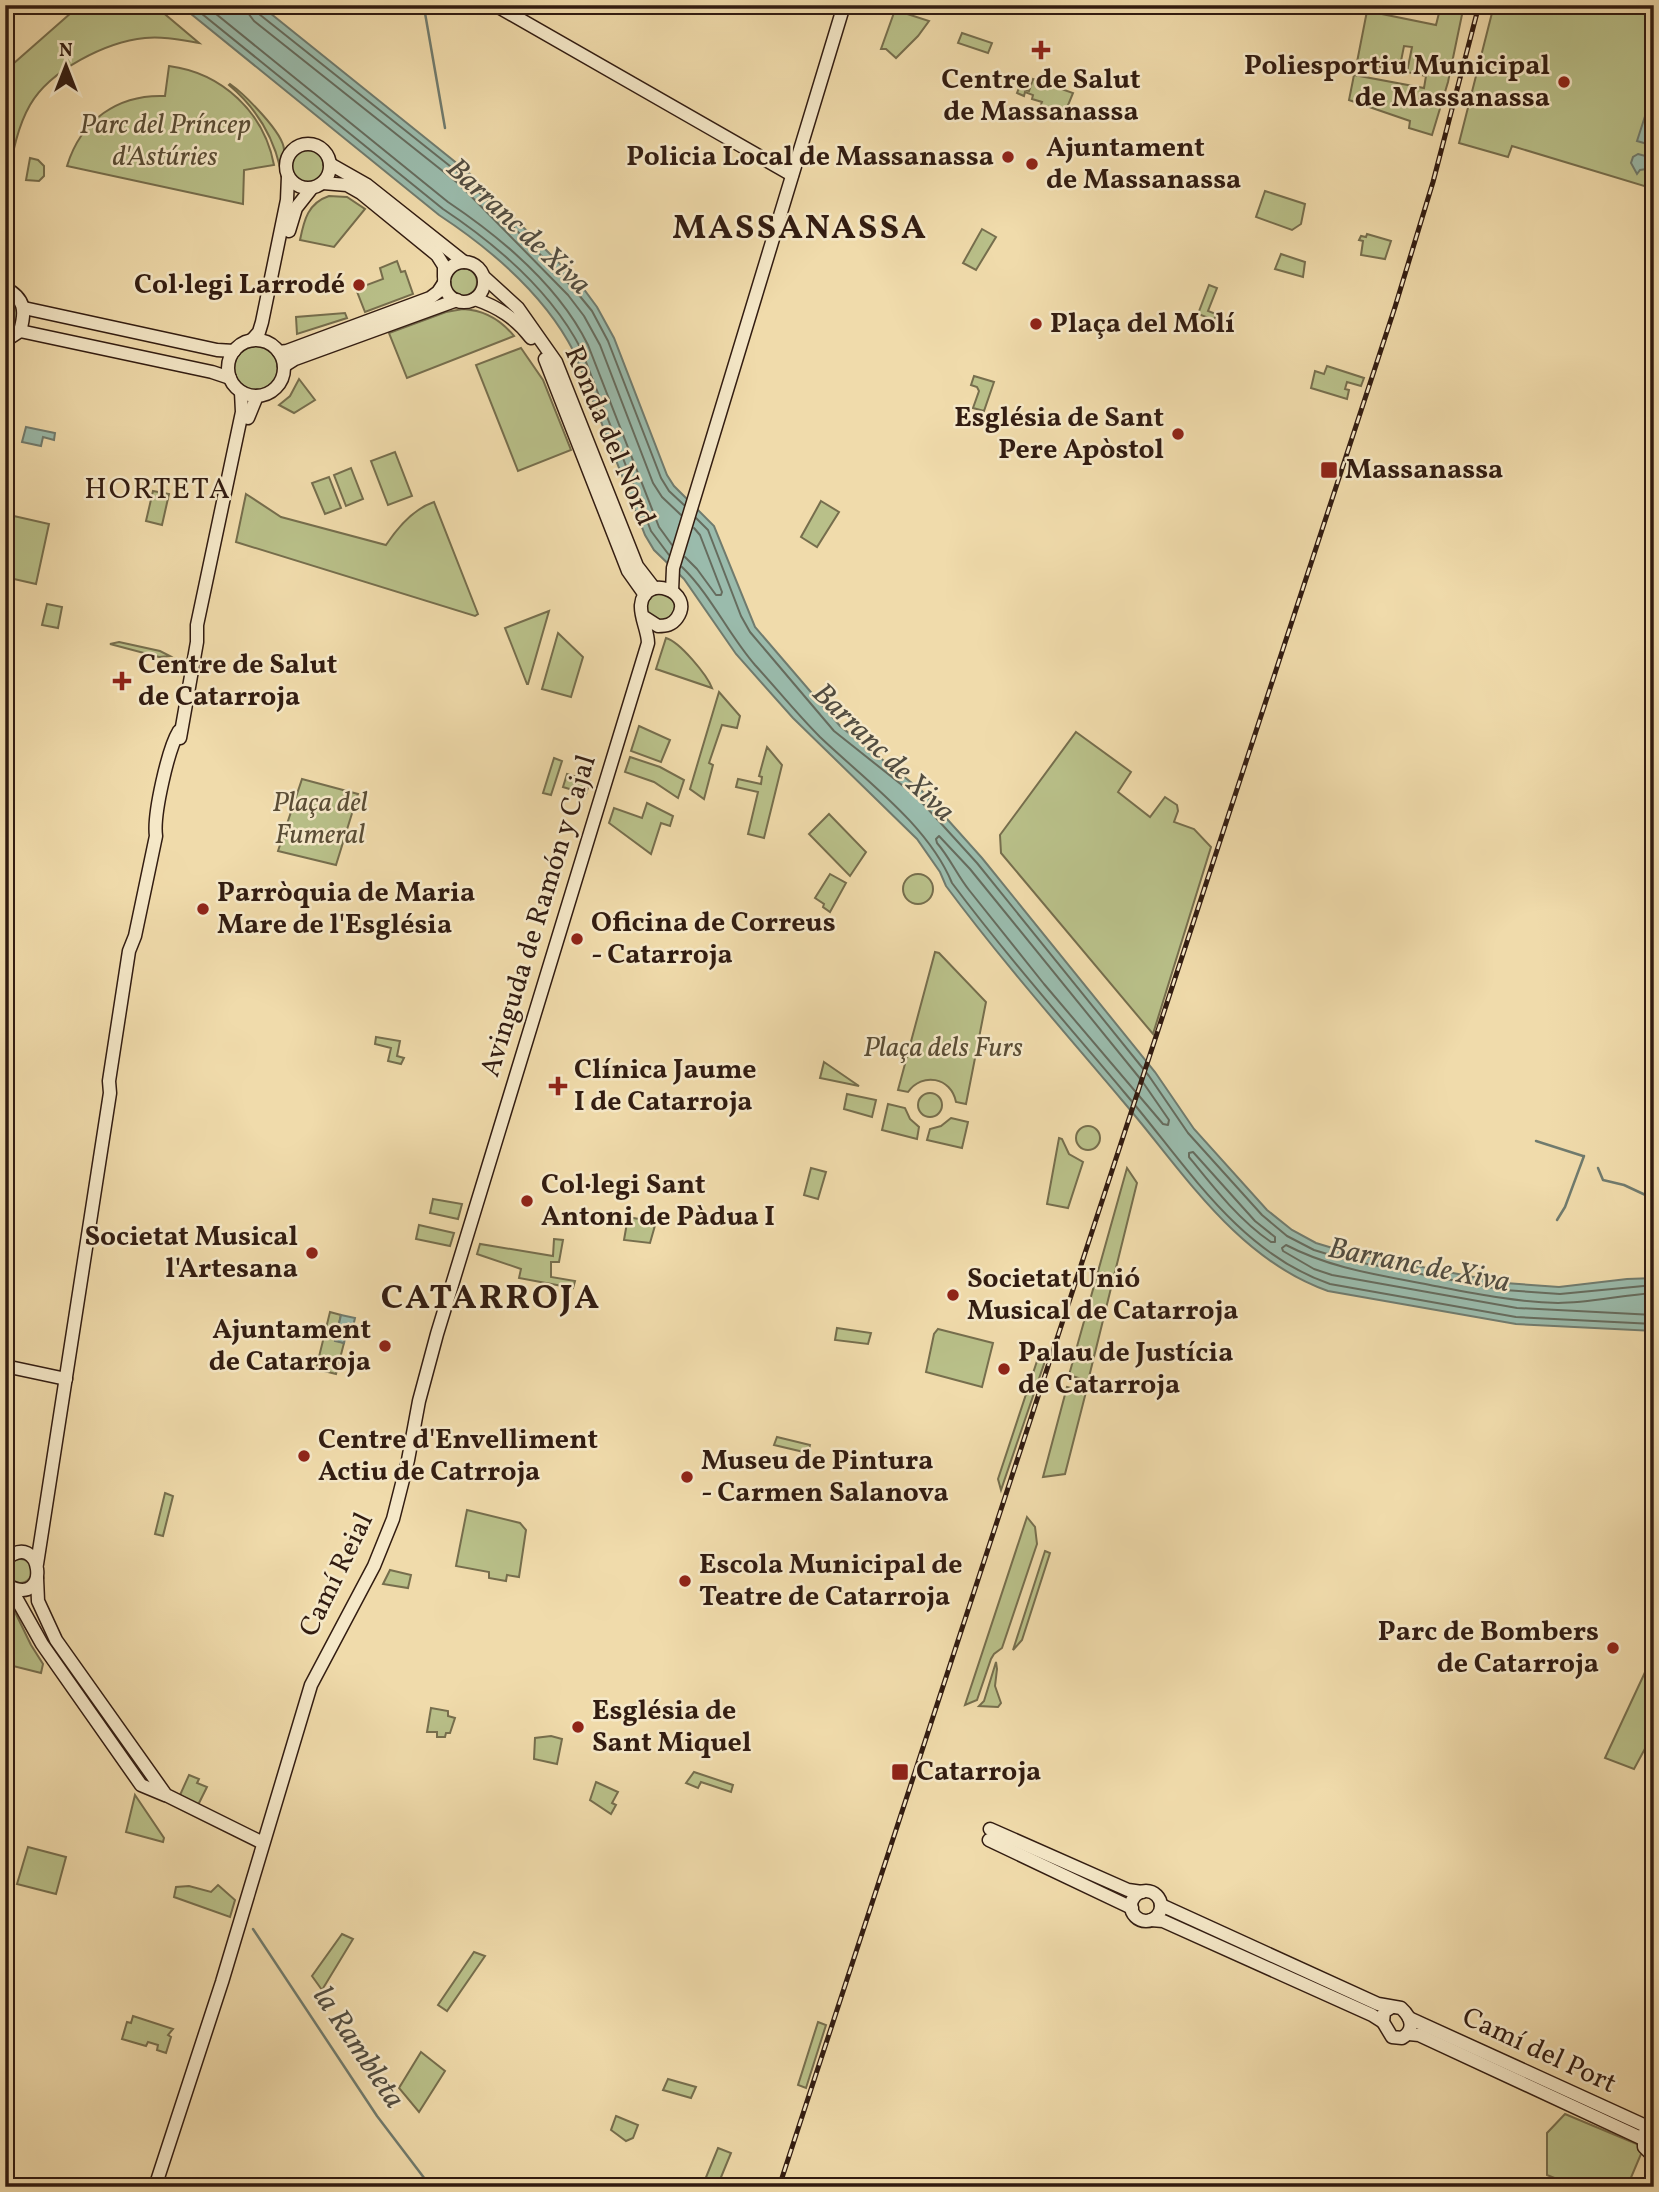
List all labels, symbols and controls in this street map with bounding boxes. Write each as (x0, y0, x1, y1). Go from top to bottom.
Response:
north arrow (32, 32, 102, 102)
text: N (59, 38, 73, 64)
marker: Centre de Salut de Massanassa (1031, 40, 1051, 60)
place label: Poliesportiu Municipal de Massanassa (1244, 47, 1550, 118)
place label: Centre de Salut de Massanassa (941, 61, 1141, 132)
marker: Poliesportiu Municipal de Massanassa (1556, 74, 1572, 90)
park label: Parc del Príncep d'Astúries (80, 106, 251, 177)
place label: Ajuntament de Massanassa (1046, 129, 1241, 200)
place label: Policia Local de Massanassa (626, 138, 994, 177)
water label: Barranc de Xiva (436, 149, 600, 305)
marker: Policia Local de Massanassa (1000, 149, 1016, 165)
marker: Ajuntament de Massanassa (1024, 156, 1040, 172)
district label: MASSANASSA (672, 205, 928, 253)
place label: Col·legi Larrodé (134, 266, 345, 305)
marker: Col·legi Larrodé (351, 277, 367, 293)
place label: Plaça del Molí (1050, 305, 1235, 344)
marker: Plaça del Molí (1028, 316, 1044, 332)
street label: Ronda del Nord (554, 340, 664, 532)
place label: Església de Sant Pere Apòstol (954, 399, 1164, 470)
marker: Església de Sant Pere Apòstol (1170, 426, 1186, 442)
place label: Massanassa (1345, 451, 1503, 490)
marker: Massanassa (1319, 460, 1339, 480)
district label: HORTETA (84, 469, 232, 511)
place label: Centre de Salut de Catarroja (138, 646, 337, 717)
marker: Centre de Salut de Catarroja (112, 671, 132, 691)
water label: Barranc de Xiva (802, 674, 964, 832)
street label: Avinguda de Ramón y Cajal (471, 750, 607, 1082)
park label: Plaça del Fumeral (272, 784, 368, 855)
place label: Parròquia de Maria Mare de l'Església (217, 874, 475, 945)
marker: Parròquia de Maria Mare de l'Església (195, 901, 211, 917)
place label: Oficina de Correus - Catarroja (591, 904, 836, 975)
marker: Oficina de Correus - Catarroja (569, 931, 585, 947)
park label: Plaça dels Furs (863, 1029, 1023, 1068)
place label: Clínica Jaume I de Catarroja (574, 1051, 757, 1122)
marker: Clínica Jaume I de Catarroja (548, 1076, 568, 1096)
place label: Col·legi Sant Antoni de Pàdua I (541, 1166, 775, 1237)
marker: Col·legi Sant Antoni de Pàdua I (519, 1193, 535, 1209)
place label: Societat Musical l'Artesana (84, 1218, 298, 1289)
water label: Barranc de Xiva (1324, 1228, 1514, 1304)
marker: Societat Musical l'Artesana (304, 1245, 320, 1261)
place label: Societat Unió Musical de Catarroja (967, 1260, 1238, 1331)
district label: CATARROJA (381, 1275, 601, 1323)
marker: Societat Unió Musical de Catarroja (945, 1287, 961, 1303)
place label: Ajuntament de Catarroja (209, 1311, 371, 1382)
place label: Palau de Justícia de Catarroja (1018, 1334, 1234, 1405)
marker: Ajuntament de Catarroja (377, 1338, 393, 1354)
marker: Palau de Justícia de Catarroja (996, 1361, 1012, 1377)
place label: Centre d'Envelliment Actiu de Catrroja (318, 1421, 598, 1492)
place label: Museu de Pintura - Carmen Salanova (701, 1442, 949, 1513)
marker: Centre d'Envelliment Actiu de Catrroja (296, 1448, 312, 1464)
marker: Museu de Pintura - Carmen Salanova (679, 1469, 695, 1485)
street label: Camí Reial (290, 1506, 384, 1644)
place label: Escola Municipal de Teatre de Catarroja (699, 1546, 963, 1617)
marker: Escola Municipal de Teatre de Catarroja (677, 1573, 693, 1589)
place label: Parc de Bombers de Catarroja (1378, 1613, 1599, 1684)
marker: Parc de Bombers de Catarroja (1605, 1640, 1621, 1656)
place label: Església de Sant Miquel (592, 1692, 751, 1763)
marker: Església de Sant Miquel (570, 1719, 586, 1735)
place label: Catarroja (916, 1753, 1041, 1792)
marker: Catarroja (890, 1762, 910, 1782)
water label: la Rambleta (302, 1979, 414, 2117)
street label: Camí del Port (1455, 1998, 1623, 2104)

